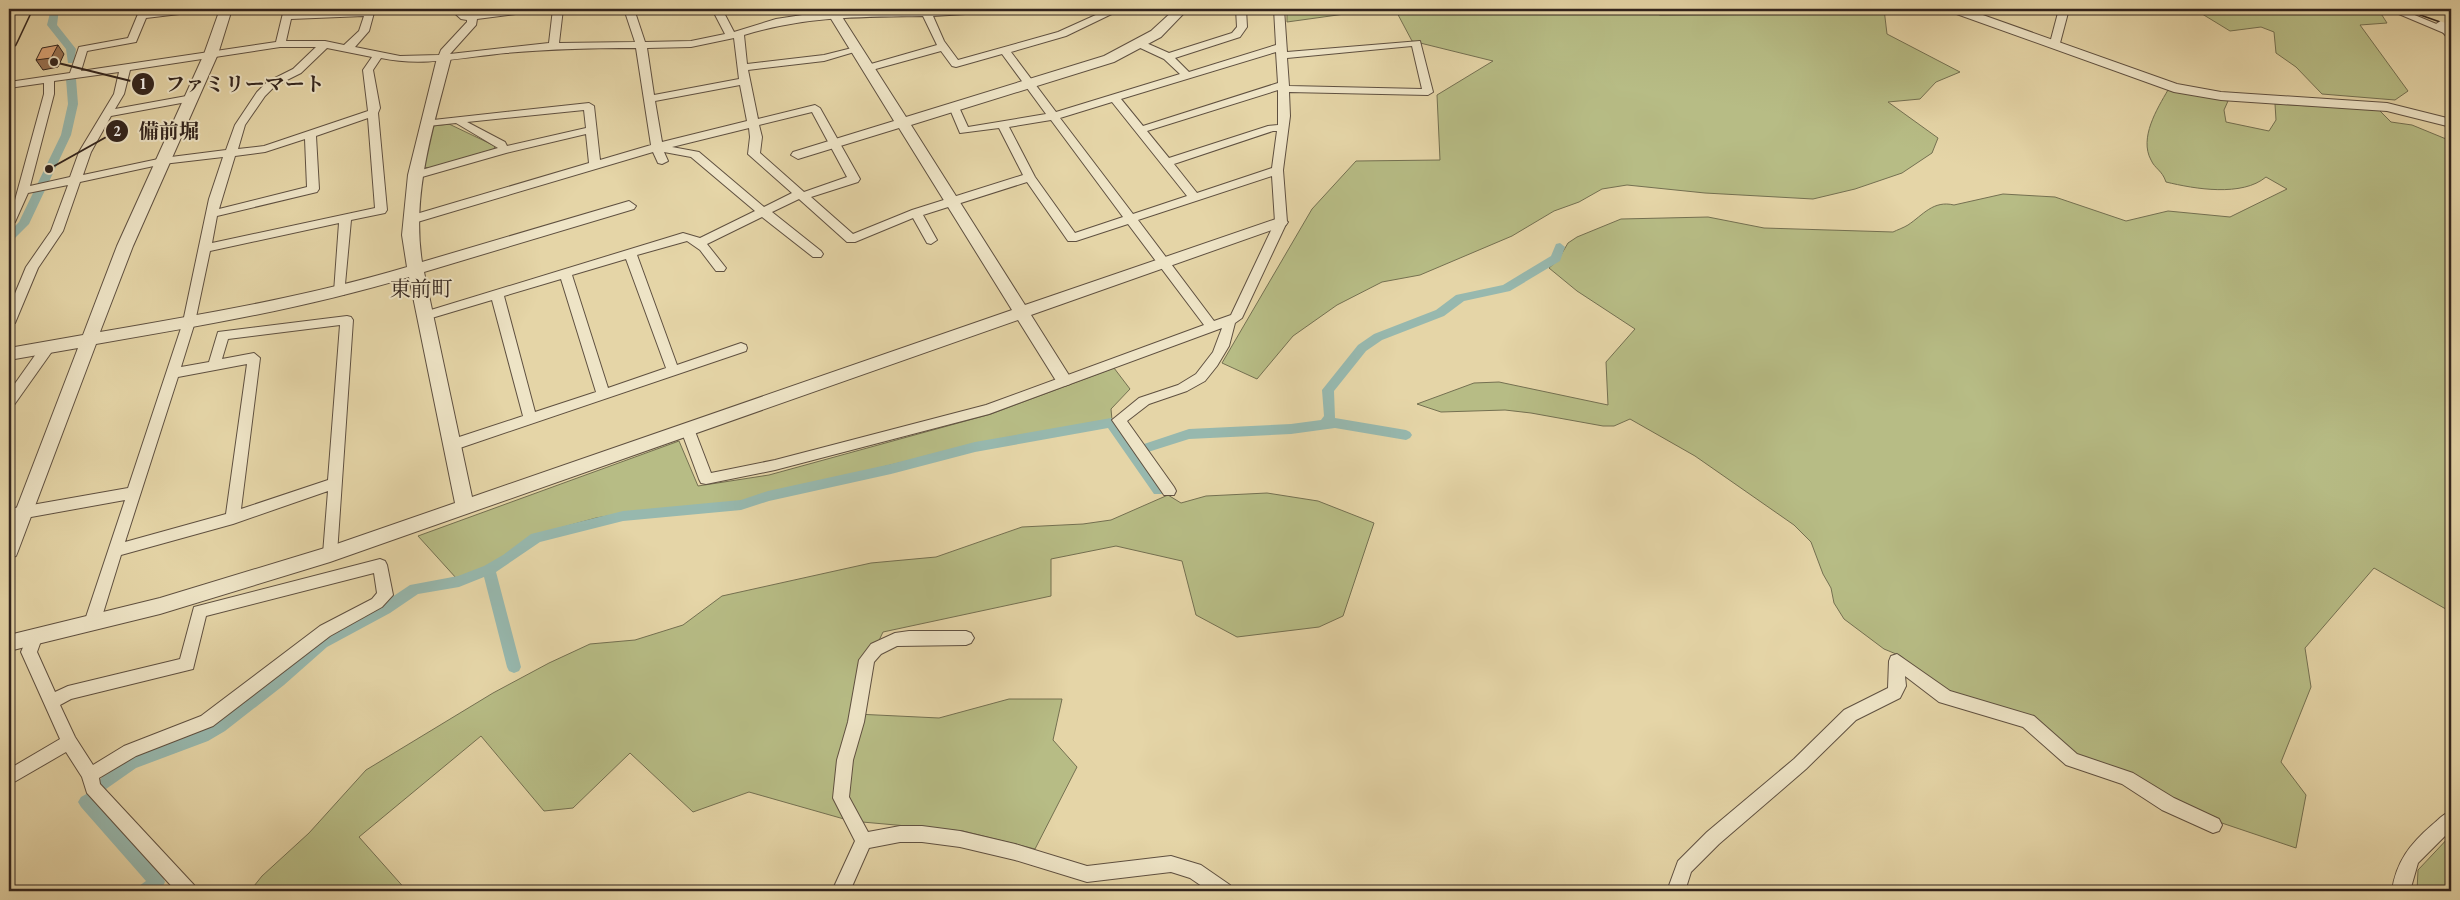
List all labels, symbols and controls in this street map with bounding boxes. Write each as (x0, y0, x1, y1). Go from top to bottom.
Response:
callout: ファミリーマート (130, 66, 335, 101)
text: ファミリーマート (165, 71, 325, 97)
text: 1 (139, 74, 147, 93)
callout: 備前堀 (104, 113, 209, 148)
text: 備前堀 (139, 118, 199, 144)
text: 2 (113, 121, 121, 140)
district label: 東前町 (390, 275, 453, 302)

